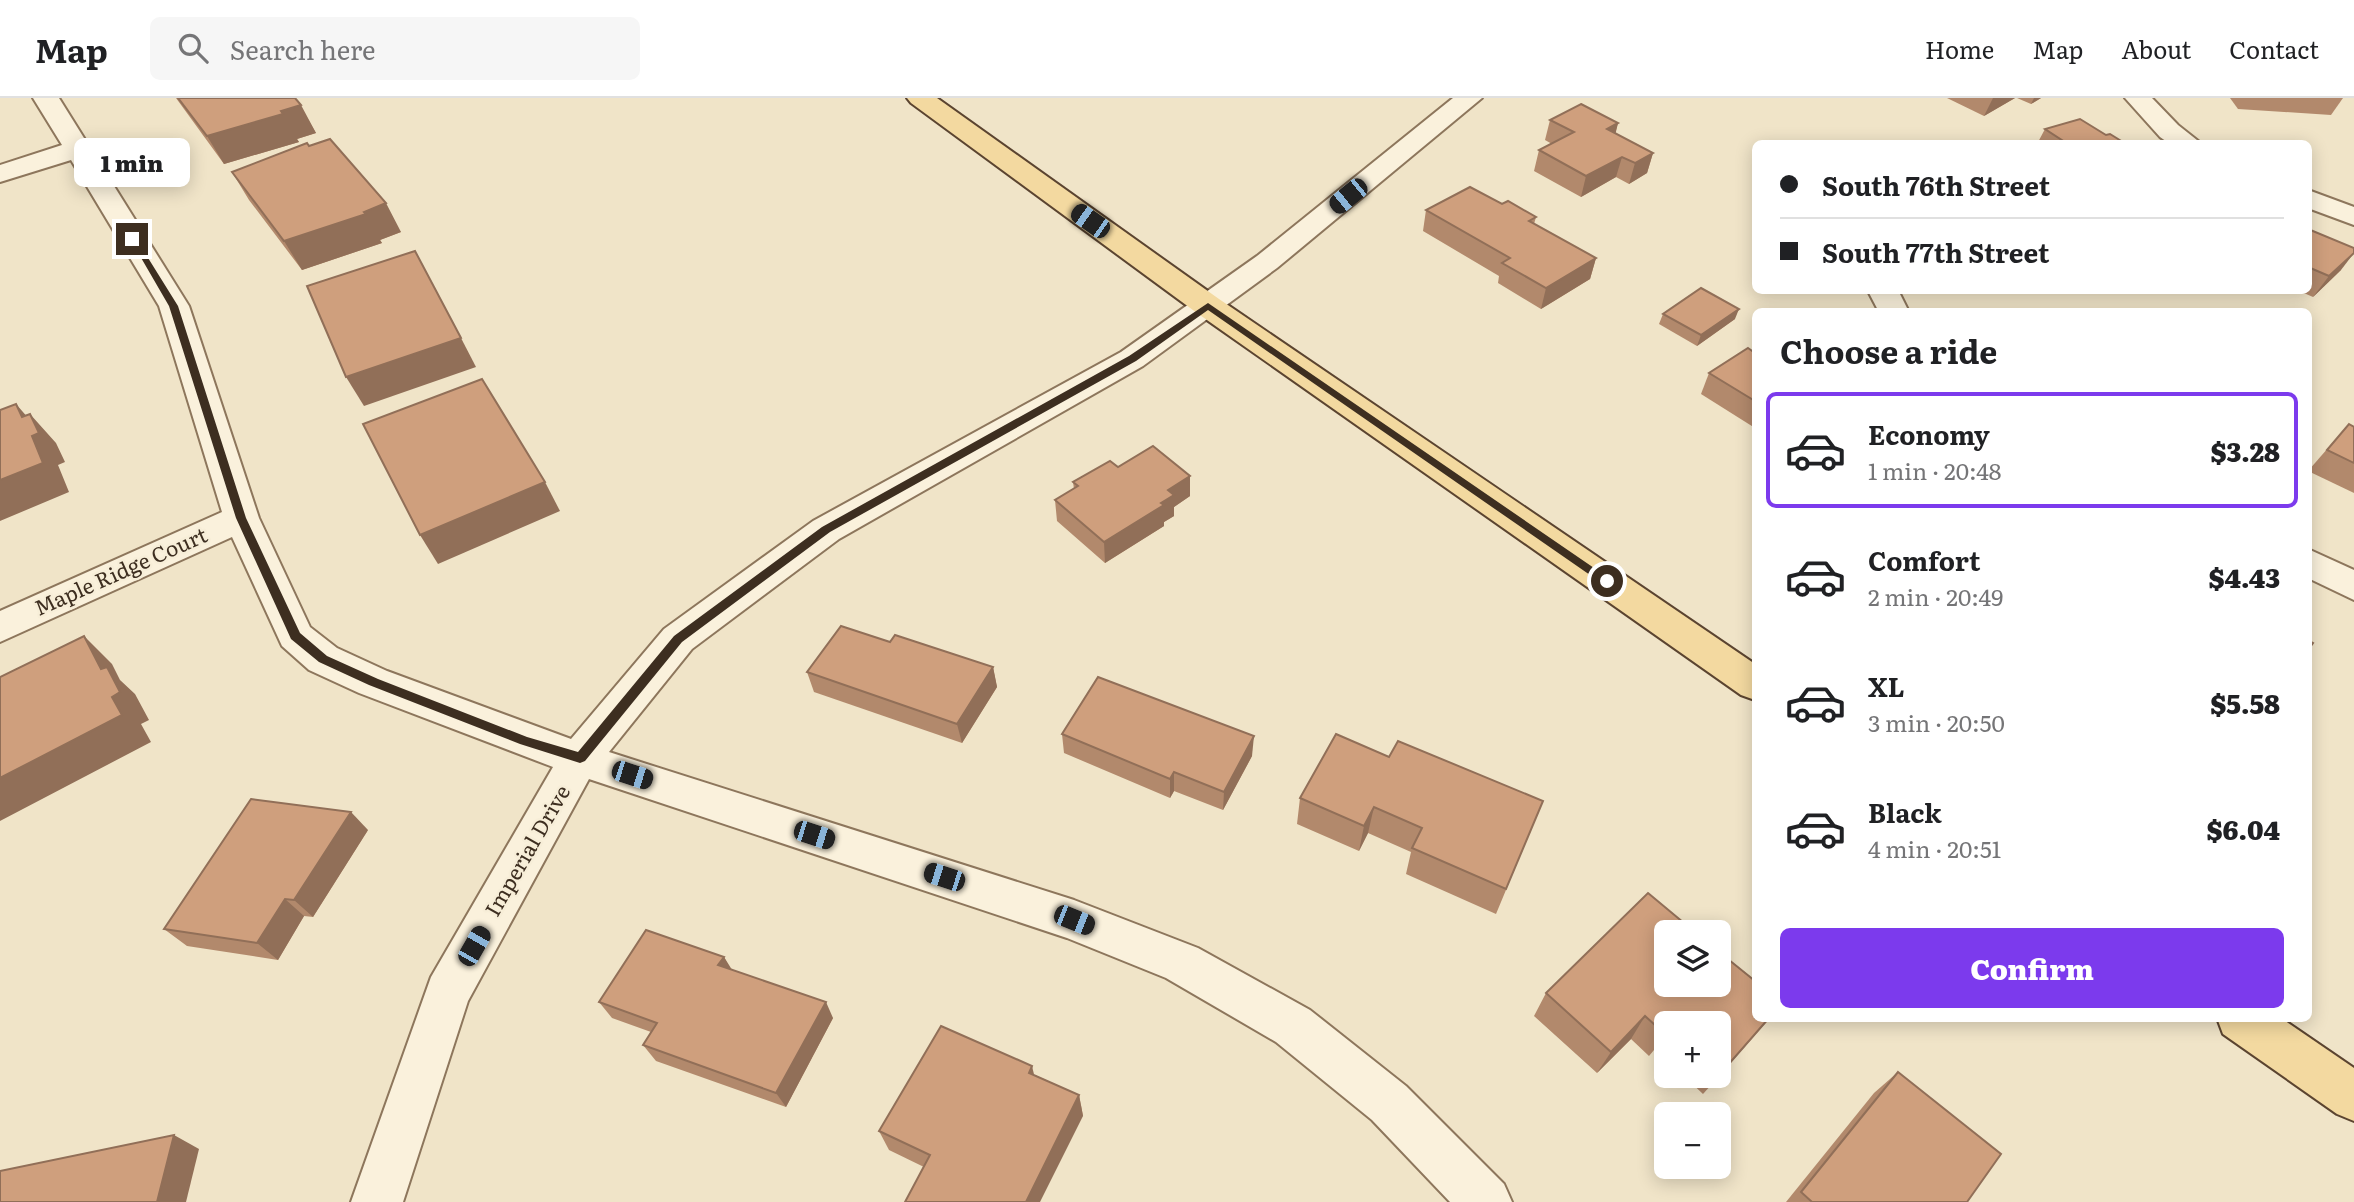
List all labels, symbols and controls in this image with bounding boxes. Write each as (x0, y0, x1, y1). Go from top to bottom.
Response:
search box (150, 17, 640, 80)
text: Map (35, 24, 108, 73)
icon: search (174, 29, 212, 67)
text: Search here (230, 29, 376, 68)
text: Home (1925, 31, 1994, 66)
text: Map (2032, 31, 2083, 66)
text: About (2121, 31, 2191, 66)
text: Contact (2229, 31, 2319, 66)
callout: 1 min (74, 138, 190, 186)
text: 1 min (101, 145, 163, 179)
text: South 76th Street (1822, 165, 2050, 204)
car (1326, 175, 1371, 217)
car (1067, 200, 1114, 242)
route end (116, 223, 148, 255)
text: South 77th Street (1822, 232, 2049, 271)
text: Choose a ride (1780, 326, 1997, 374)
text: Economy (1868, 414, 1990, 453)
icon: car (1784, 419, 1847, 482)
text: $3.28 (2210, 431, 2280, 470)
text: 1 min · 20:48 (1868, 453, 2002, 487)
street label: Maple Ridge Court (29, 517, 212, 622)
text: Comfort (1868, 540, 1980, 579)
icon: car (1784, 545, 1847, 608)
text: $4.43 (2208, 557, 2280, 596)
route start (1591, 565, 1623, 597)
text: 2 min · 20:49 (1868, 579, 2003, 613)
text: XL (1868, 666, 1905, 705)
icon: car (1784, 671, 1847, 734)
text: $5.58 (2210, 683, 2280, 722)
text: 3 min · 20:50 (1868, 705, 2005, 739)
car (609, 759, 656, 791)
street label: Imperial Drive (476, 778, 576, 921)
text: Black (1868, 792, 1942, 831)
icon: car (1784, 797, 1847, 860)
text: $6.04 (2207, 809, 2280, 848)
car (791, 819, 838, 851)
text: 4 min · 20:51 (1868, 831, 2001, 865)
car (921, 861, 968, 893)
car (1051, 902, 1098, 938)
map controls (1654, 920, 1731, 1179)
button: layers (1654, 920, 1731, 997)
car (455, 923, 494, 969)
button: Confirm (1780, 928, 2284, 1008)
button: + (1654, 1011, 1731, 1088)
button: − (1654, 1102, 1731, 1179)

